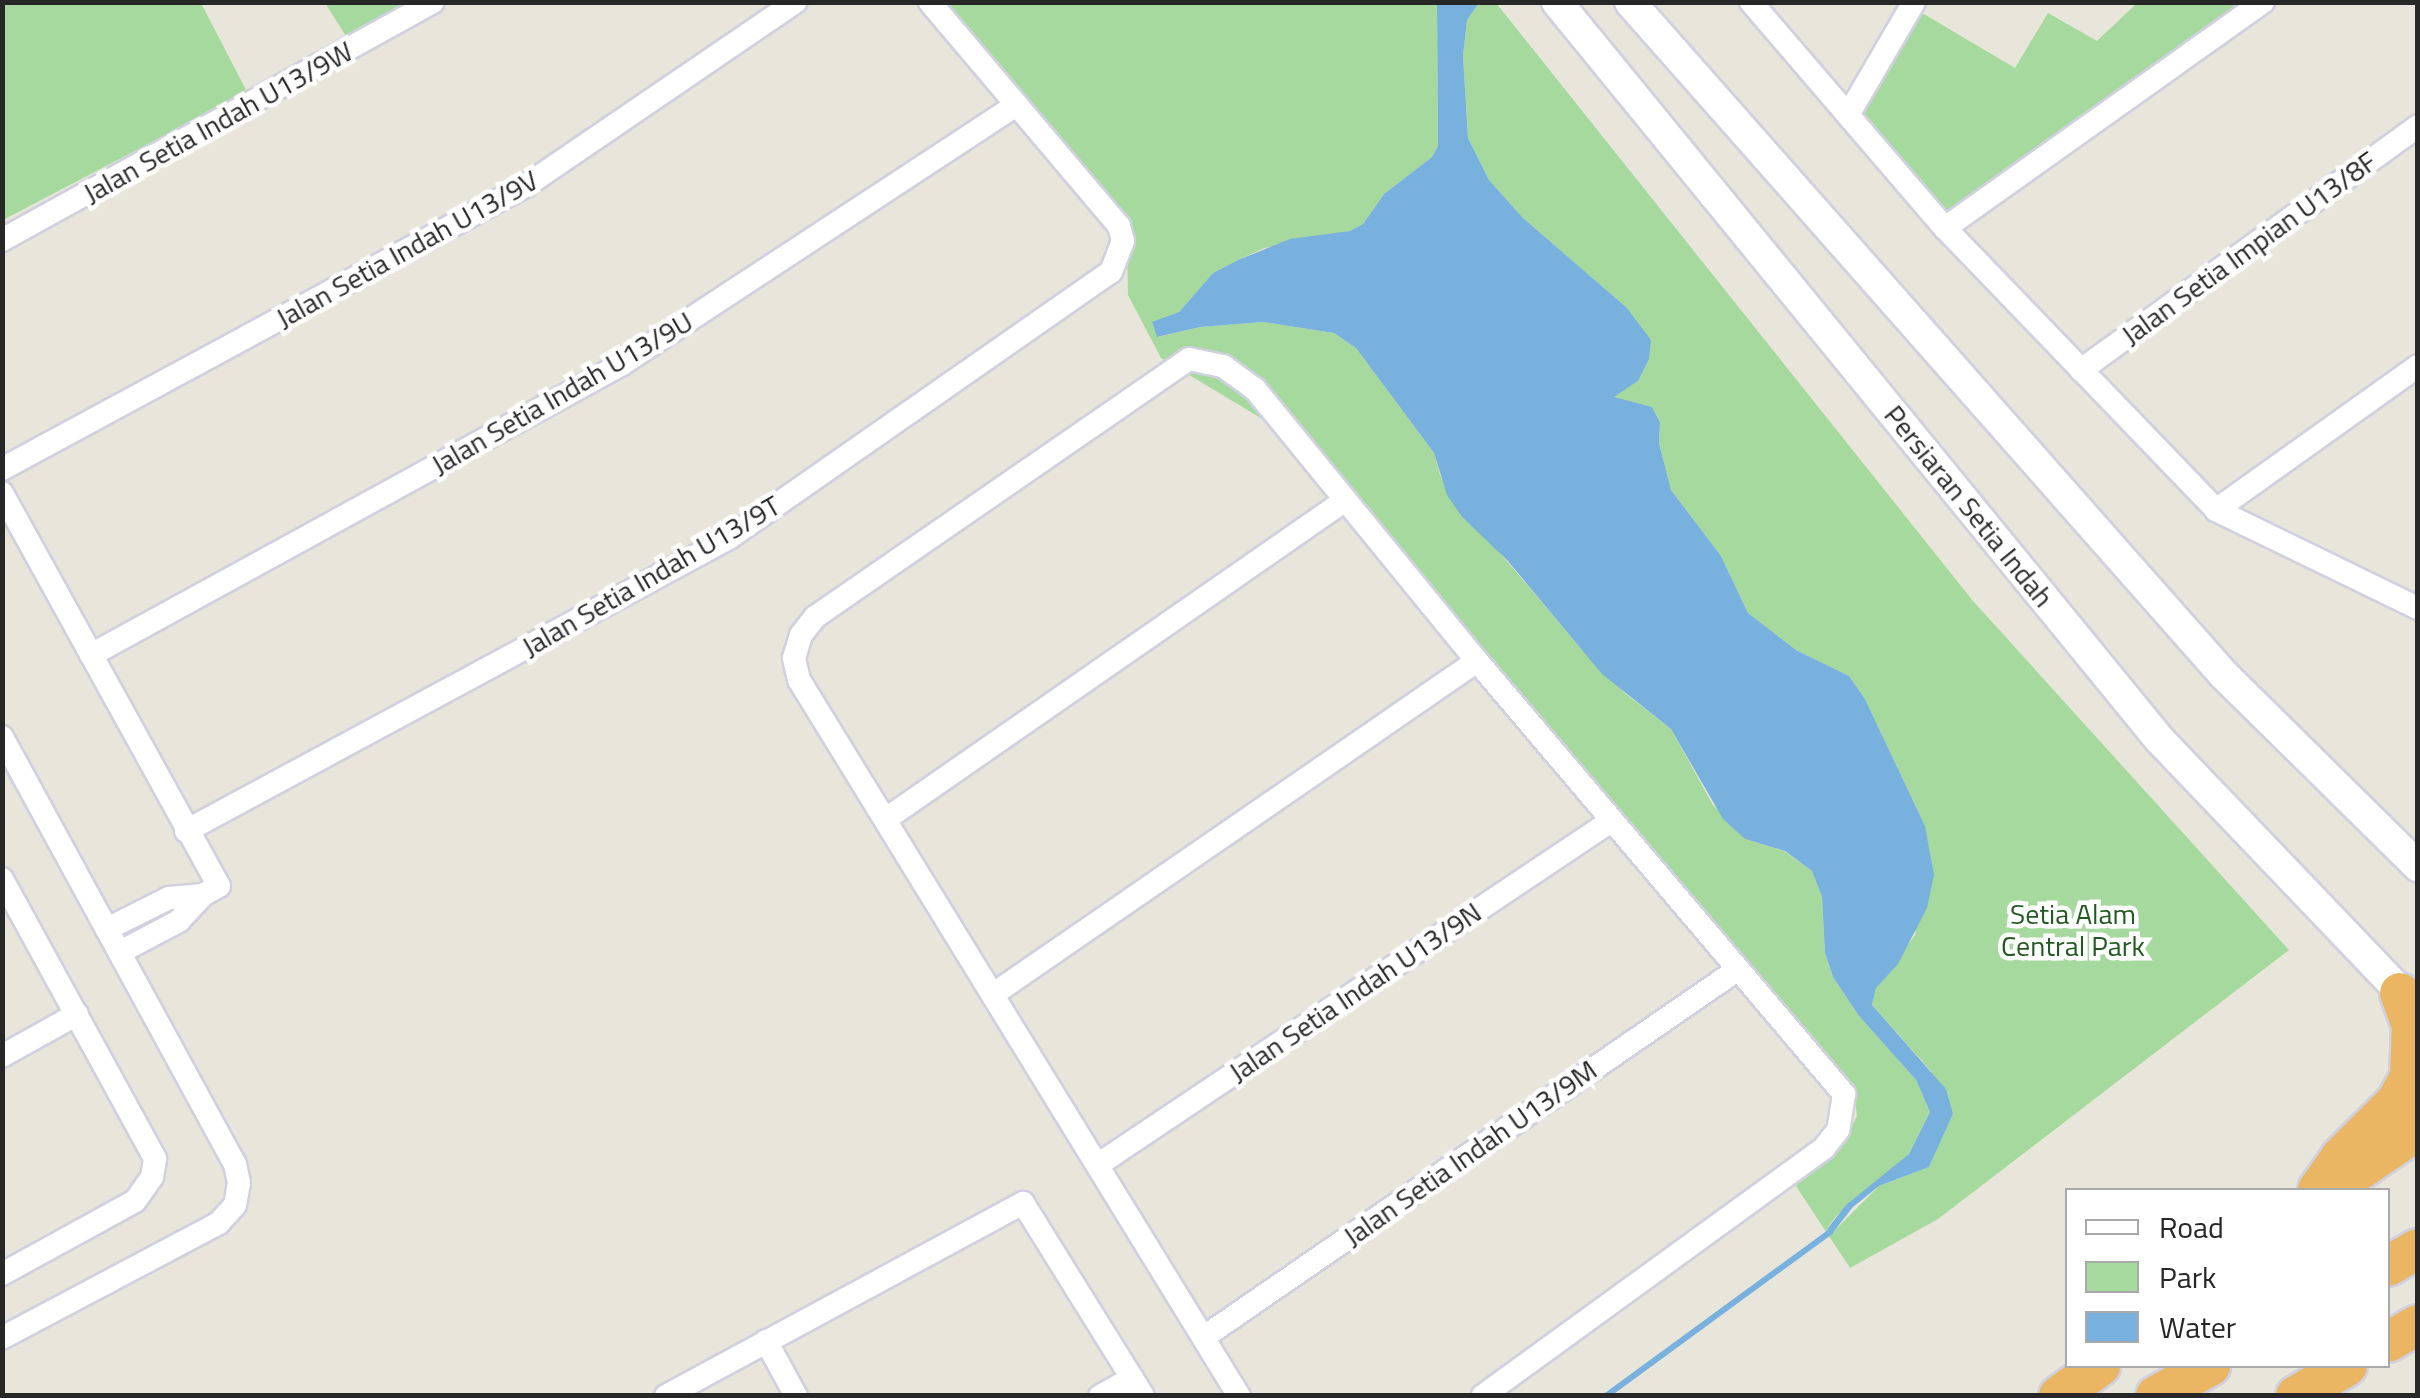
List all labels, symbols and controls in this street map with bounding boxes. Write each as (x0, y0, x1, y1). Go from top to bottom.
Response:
street label: Jalan Setia Indah U13/9W (78, 34, 358, 210)
street label: Jalan Setia Impian U13/8F (2115, 144, 2383, 352)
street label: Jalan Setia Indah U13/9V (270, 163, 544, 335)
street label: Jalan Setia Indah U13/9U (426, 305, 698, 481)
street label: Persiaran Setia Indah (1877, 398, 2061, 614)
street label: Jalan Setia Indah U13/9T (516, 488, 786, 664)
street label: Jalan Setia Indah U13/9N (1223, 895, 1487, 1089)
park label: Setia Alam Central Park (2001, 897, 2145, 963)
street label: Jalan Setia Indah U13/9M (1337, 1053, 1603, 1253)
legend (2065, 1188, 2390, 1368)
text: Road (2159, 1204, 2224, 1250)
text: Park (2159, 1254, 2216, 1300)
text: Water (2159, 1304, 2236, 1350)

